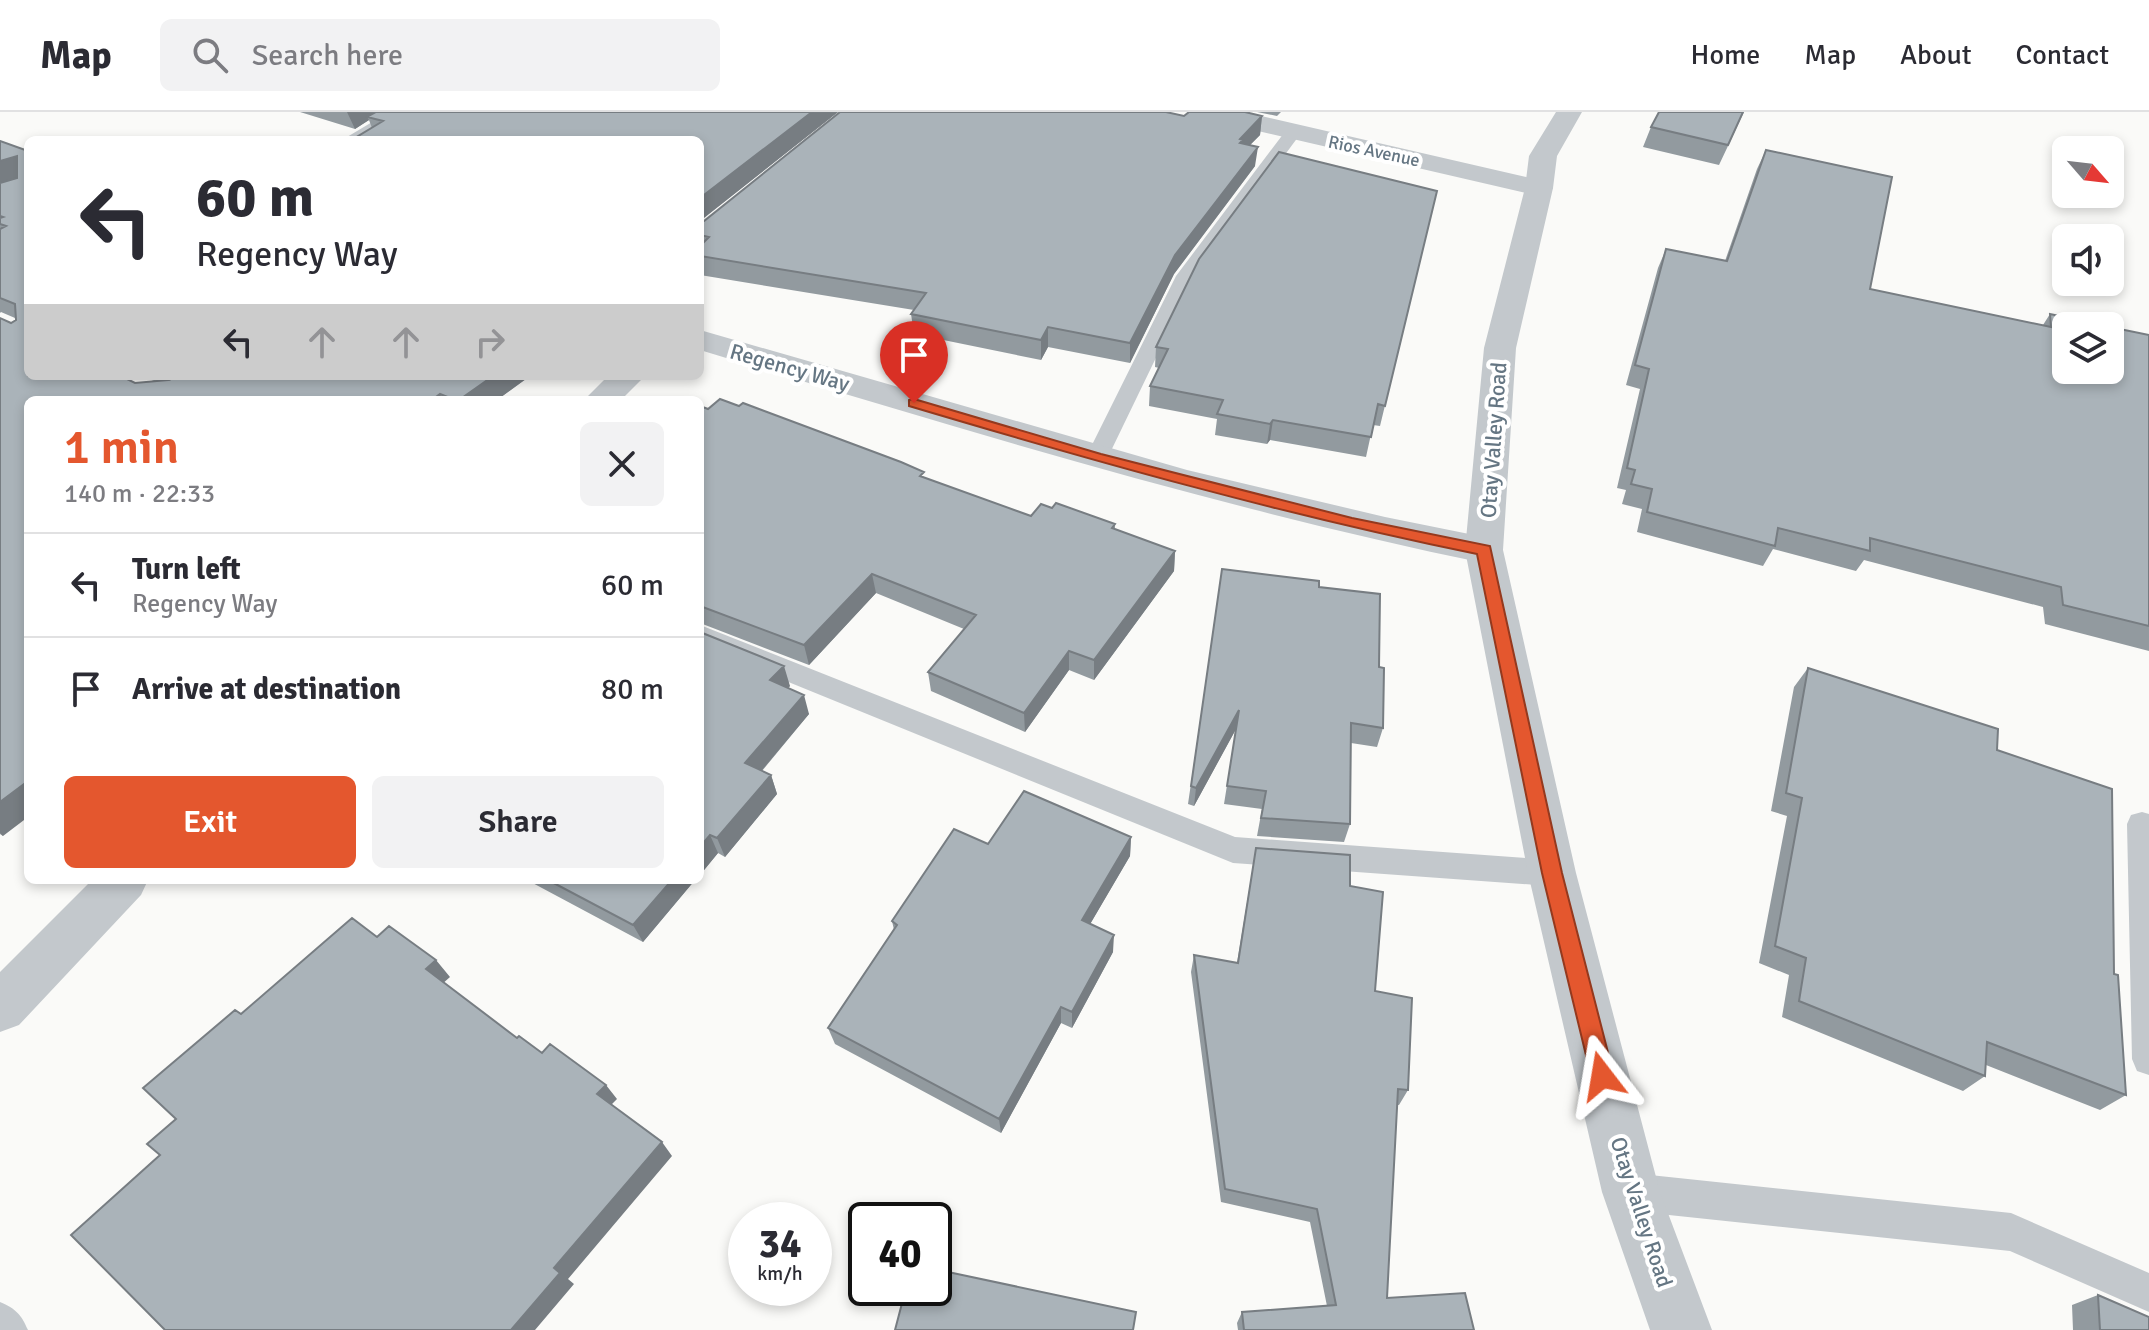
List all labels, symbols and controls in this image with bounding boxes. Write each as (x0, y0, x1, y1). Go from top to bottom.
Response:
search box (160, 19, 720, 91)
text: Map (40, 32, 112, 79)
icon: search (188, 33, 232, 77)
text: Search here (252, 37, 403, 74)
text: Home (1691, 38, 1760, 72)
text: Map (1804, 38, 1856, 72)
text: About (1900, 38, 1972, 72)
text: Contact (2016, 38, 2109, 72)
street label: Rios Avenue (1326, 131, 1422, 171)
north arrow (2052, 136, 2124, 208)
map controls (2052, 136, 2124, 384)
text: 60 m (196, 163, 314, 232)
icon: left (64, 168, 168, 272)
button: sound (2052, 224, 2124, 296)
text: Regency Way (196, 232, 397, 277)
button: layers (2052, 312, 2124, 384)
icon: left (216, 320, 260, 364)
icon: ahead (300, 320, 344, 364)
icon: ahead (384, 320, 428, 364)
icon: right (468, 320, 512, 364)
pin (880, 321, 948, 403)
icon: arrive (892, 333, 936, 377)
street label: Regency Way (727, 338, 853, 398)
street label: Otay Valley Road (1475, 361, 1512, 519)
text: 1 min (64, 418, 179, 477)
button: close (580, 422, 664, 506)
text: 140 m · 22:33 (64, 478, 215, 510)
text: Turn left (132, 551, 241, 588)
icon: left (64, 563, 108, 607)
text: 60 m (601, 567, 664, 604)
text: Regency Way (132, 588, 278, 620)
icon: arrive (64, 667, 108, 711)
text: Arrive at destination (132, 671, 401, 708)
text: 80 m (601, 671, 664, 708)
button: Exit (64, 776, 356, 868)
button: Share (372, 776, 664, 868)
position arrow (1560, 1034, 1644, 1118)
street label: Otay Valley Road (1605, 1134, 1679, 1291)
speed limit sign: 40 (848, 1202, 952, 1306)
text: 34 (758, 1219, 802, 1269)
text: km/h (757, 1261, 803, 1286)

